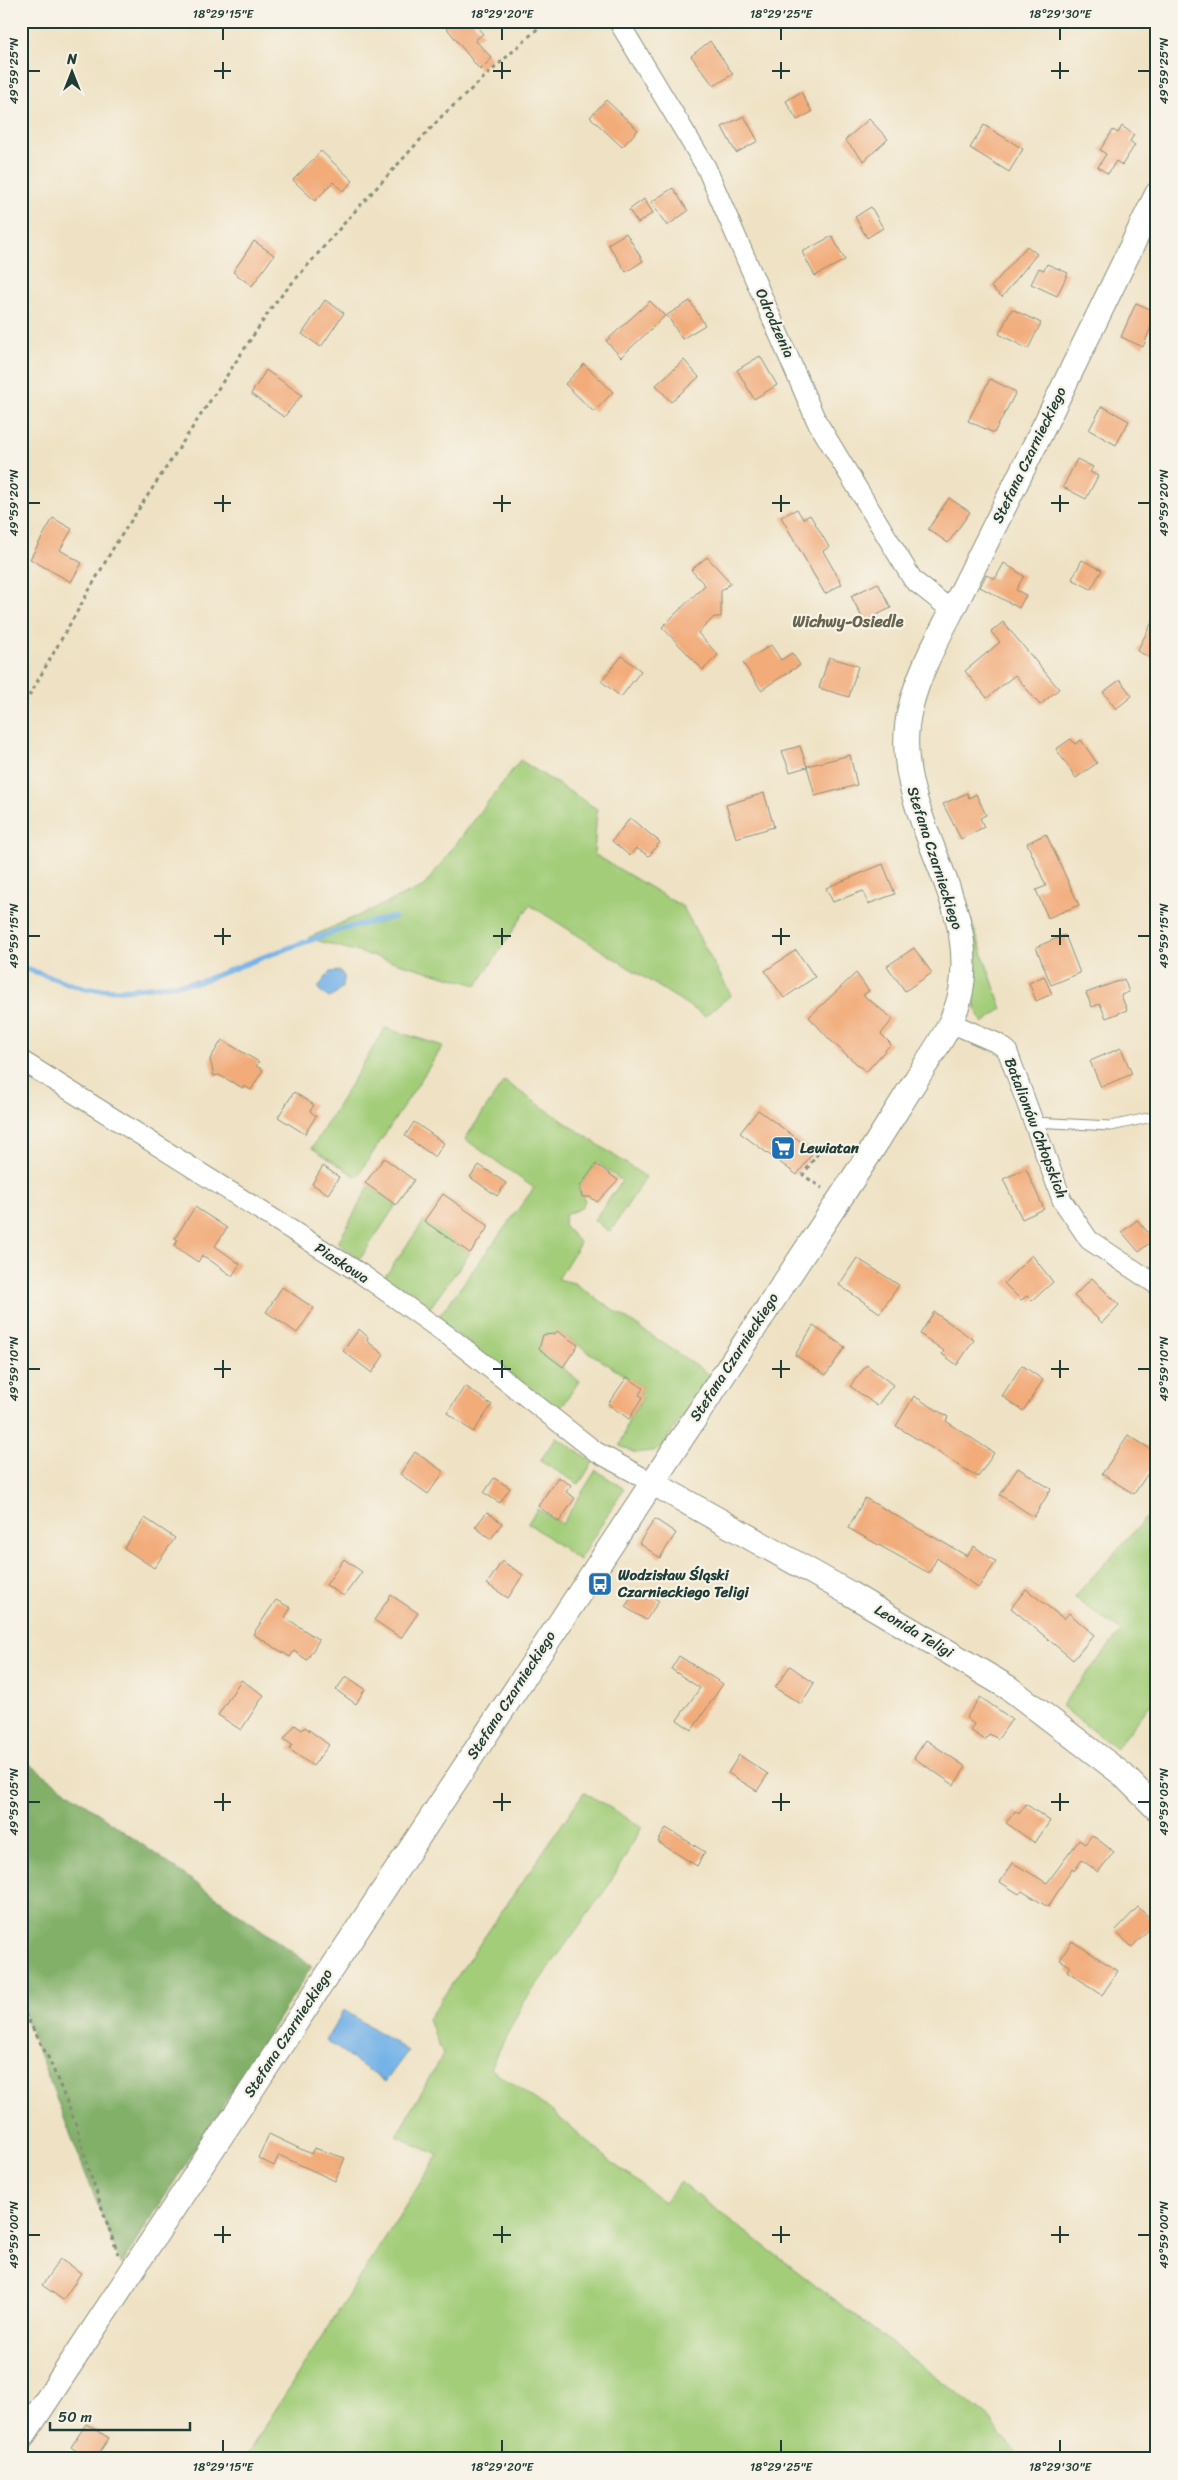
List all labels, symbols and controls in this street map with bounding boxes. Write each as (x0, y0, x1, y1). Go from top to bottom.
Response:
text: 18°29'15"E (193, 3, 255, 25)
text: 18°29'20"E (471, 3, 535, 25)
text: 18°29'25"E (750, 3, 813, 25)
text: 18°29'30"E (1029, 3, 1092, 25)
text: 49°59'25"N (3, 37, 25, 104)
text: 49°59'25"N (1153, 37, 1175, 104)
text: N (66, 47, 77, 72)
north arrow (48, 48, 98, 98)
street label: Odrodzenia (748, 284, 802, 362)
street label: Stefana Czarnieckiego (985, 382, 1074, 528)
text: 49°59'20"N (3, 469, 25, 536)
text: 49°59'20"N (1153, 469, 1175, 536)
district label: Wichwy-Osiedle (793, 607, 904, 636)
street label: Stefana Czarnieckiego (900, 783, 971, 934)
text: 49°59'15"N (3, 903, 25, 968)
text: 49°59'15"N (1153, 903, 1175, 968)
street label: Batalionów Chłopskich (997, 1054, 1075, 1202)
supermarket icon: Lewiatan (770, 1135, 796, 1161)
place label: Lewiatan (800, 1135, 860, 1161)
street label: Piaskowa (309, 1235, 375, 1291)
street label: Stefana Czarnieckiego (682, 1287, 786, 1427)
text: 49°59'10"N (3, 1336, 25, 1402)
text: 49°59'10"N (1153, 1336, 1175, 1402)
place label: Wodzisław Śląski Czarnieckiego Teligi (617, 1562, 750, 1605)
bus stop icon: Wodzisław Śląski Czarnieckiego Teligi (587, 1571, 613, 1597)
street label: Leonida Teligi (869, 1597, 959, 1665)
street label: Stefana Czarnieckiego (459, 1625, 563, 1765)
text: 49°59'05"N (3, 1768, 25, 1836)
text: 49°59'05"N (1153, 1768, 1175, 1836)
street label: Stefana Czarnieckiego (236, 1963, 340, 2103)
text: 49°59'00"N (3, 2201, 25, 2269)
text: 49°59'00"N (1153, 2201, 1175, 2269)
scale bar (50, 2400, 190, 2432)
text: 50 m (58, 2404, 93, 2430)
text: 18°29'15"E (193, 2456, 255, 2478)
text: 18°29'20"E (471, 2456, 535, 2478)
text: 18°29'25"E (750, 2456, 813, 2478)
text: 18°29'30"E (1029, 2456, 1092, 2478)

